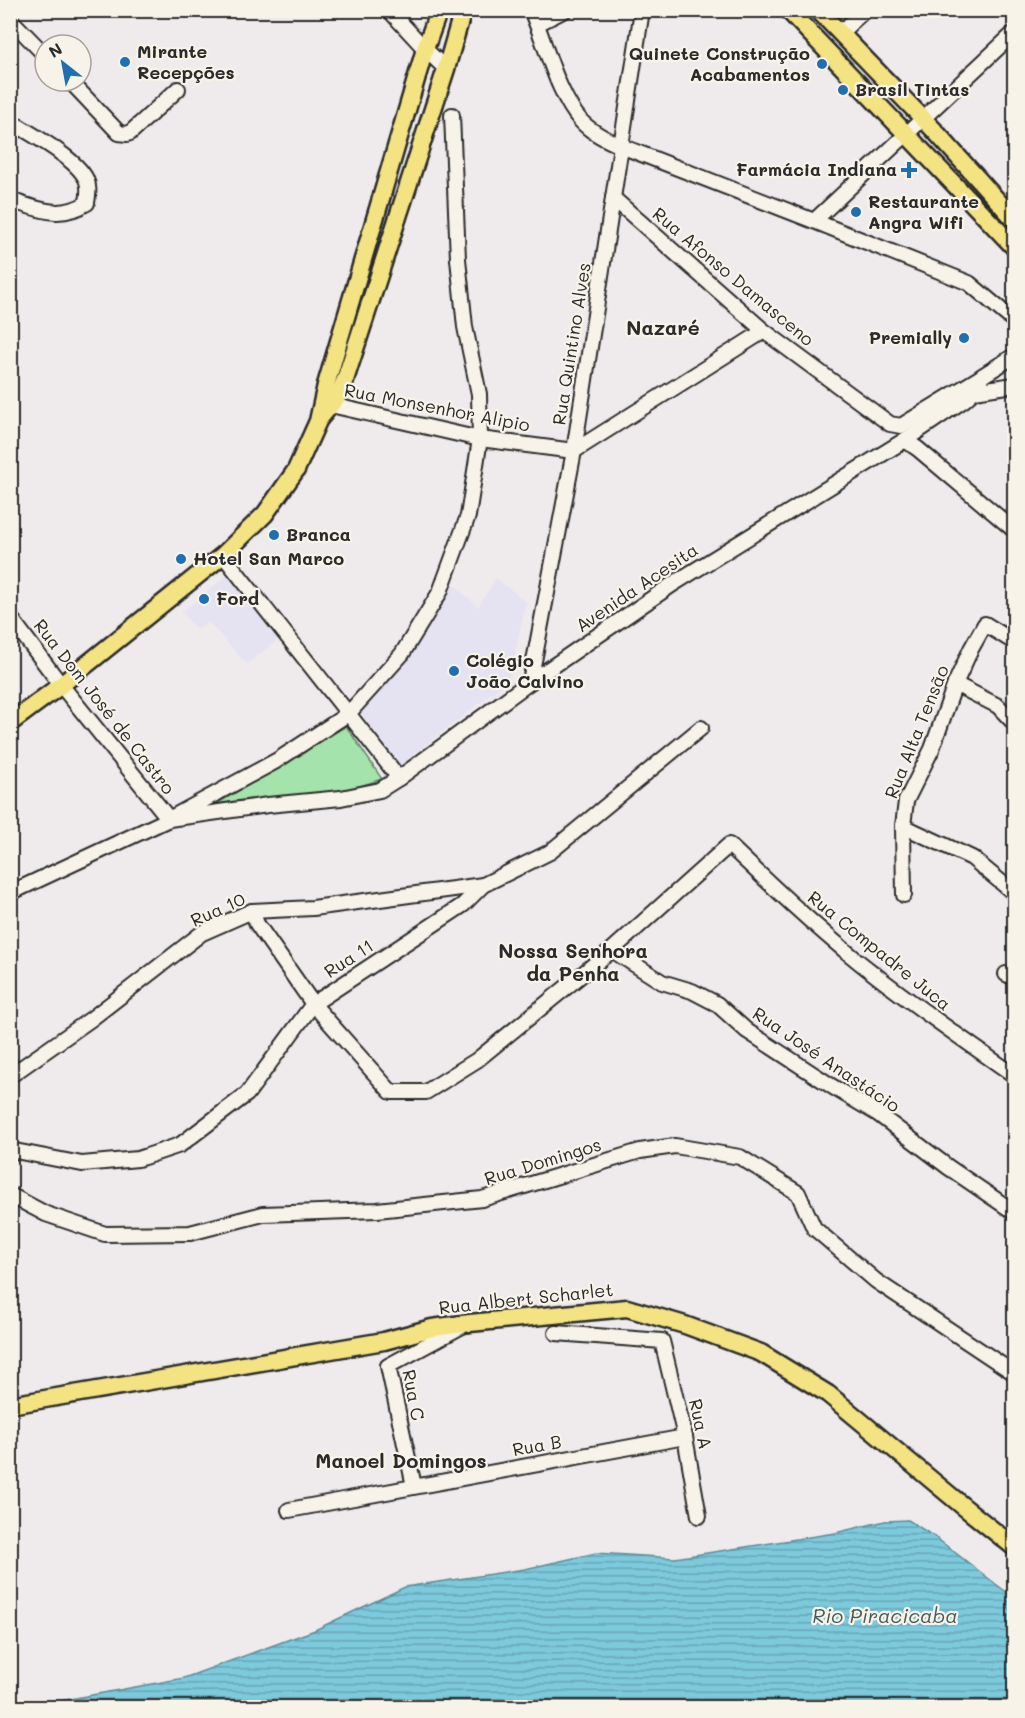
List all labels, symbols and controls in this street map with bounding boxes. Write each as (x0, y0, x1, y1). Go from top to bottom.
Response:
north arrow (33, 33, 93, 93)
text: N (44, 38, 66, 62)
place label: Mirante Recepções (137, 39, 235, 84)
place label: Quinete Construção Acabamentos (629, 41, 810, 86)
marker: Mirante Recepções (118, 55, 132, 69)
marker: Quinete Construção Acabamentos (815, 57, 829, 71)
place label: Brasil Tintas (855, 77, 969, 101)
marker: Brasil Tintas (836, 83, 850, 97)
place label: Farmácia Indiana (736, 157, 897, 181)
marker: Farmácia Indiana (902, 163, 916, 177)
place label: Restaurante Angra Wifi (868, 189, 979, 234)
street label: Rua Afonso Damasceno (648, 202, 820, 351)
marker: Restaurante Angra Wifi (849, 205, 863, 219)
street label: Rua Quintino Alves (546, 261, 596, 427)
district label: Nazaré (626, 314, 700, 340)
place label: Premially (869, 325, 952, 349)
marker: Premially (957, 331, 971, 345)
street label: Rua Monsenhor Alipio (342, 377, 532, 437)
place label: Branca (286, 522, 351, 546)
marker: Branca (267, 528, 281, 542)
street label: Avenida Acesita (571, 537, 702, 637)
place label: Hotel San Marco (193, 546, 344, 570)
marker: Hotel San Marco (174, 552, 188, 566)
place label: Ford (216, 586, 259, 610)
marker: Ford (197, 592, 211, 606)
street label: Rua Dom José de Castro (29, 614, 181, 799)
place label: Colégio João Calvino (466, 648, 584, 693)
street label: Rua Alta Tensão (878, 661, 954, 802)
marker: Colégio João Calvino (447, 664, 461, 678)
street label: Rua Compadre Juca (803, 885, 956, 1015)
street label: Rua 10 (186, 886, 249, 932)
street label: Rua 11 (319, 933, 378, 983)
district label: Nossa Senhora da Penha (498, 937, 648, 986)
street label: Rua José Anastácio (748, 1001, 905, 1118)
street label: Rua Domingos (481, 1132, 604, 1190)
street label: Rua Albert Scharlet (437, 1277, 614, 1319)
street label: Rua C (397, 1367, 431, 1422)
street label: Rua A (684, 1396, 718, 1451)
street label: Rua B (510, 1429, 563, 1461)
district label: Manoel Domingos (315, 1447, 487, 1473)
water label: Rio Piracicaba (812, 1602, 958, 1628)

